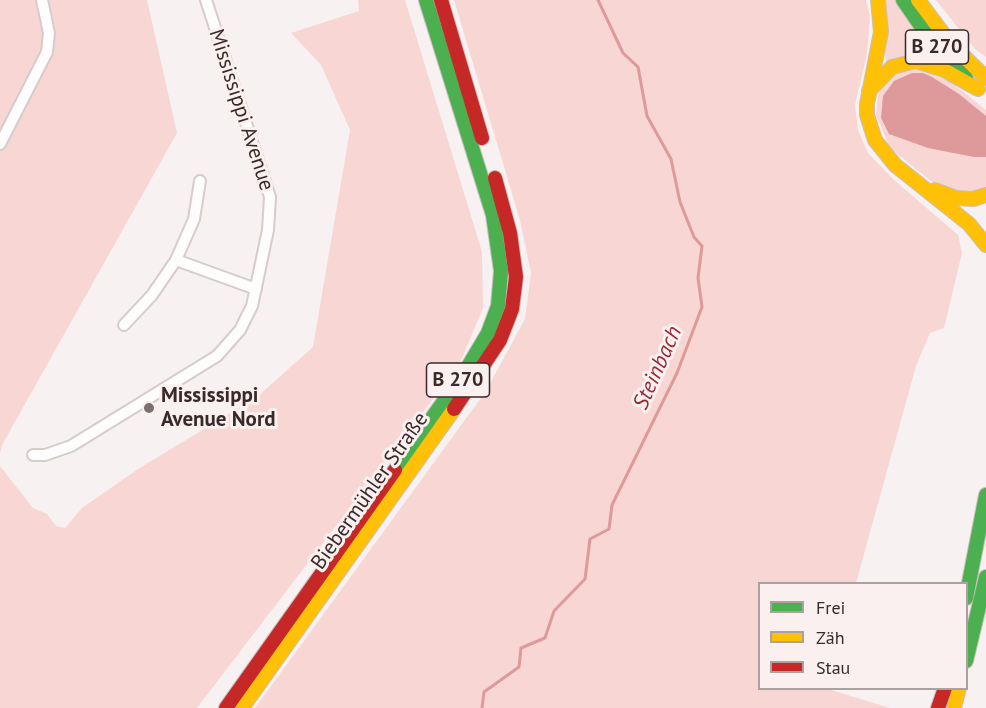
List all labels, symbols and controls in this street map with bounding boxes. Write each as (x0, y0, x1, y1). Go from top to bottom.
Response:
street label: Mississippi Avenue (203, 26, 279, 194)
road number: B 270 (906, 30, 968, 64)
water label: Steinbach (628, 322, 688, 414)
road number: B 270 (426, 363, 490, 397)
place label: Mississippi Avenue Nord (161, 383, 276, 433)
marker: Mississippi Avenue Nord (142, 401, 156, 415)
street label: Biebermühler Straße (306, 408, 434, 574)
legend (758, 582, 968, 690)
text: Frei (816, 596, 845, 619)
text: Zäh (816, 626, 845, 649)
text: Stau (816, 656, 850, 679)

